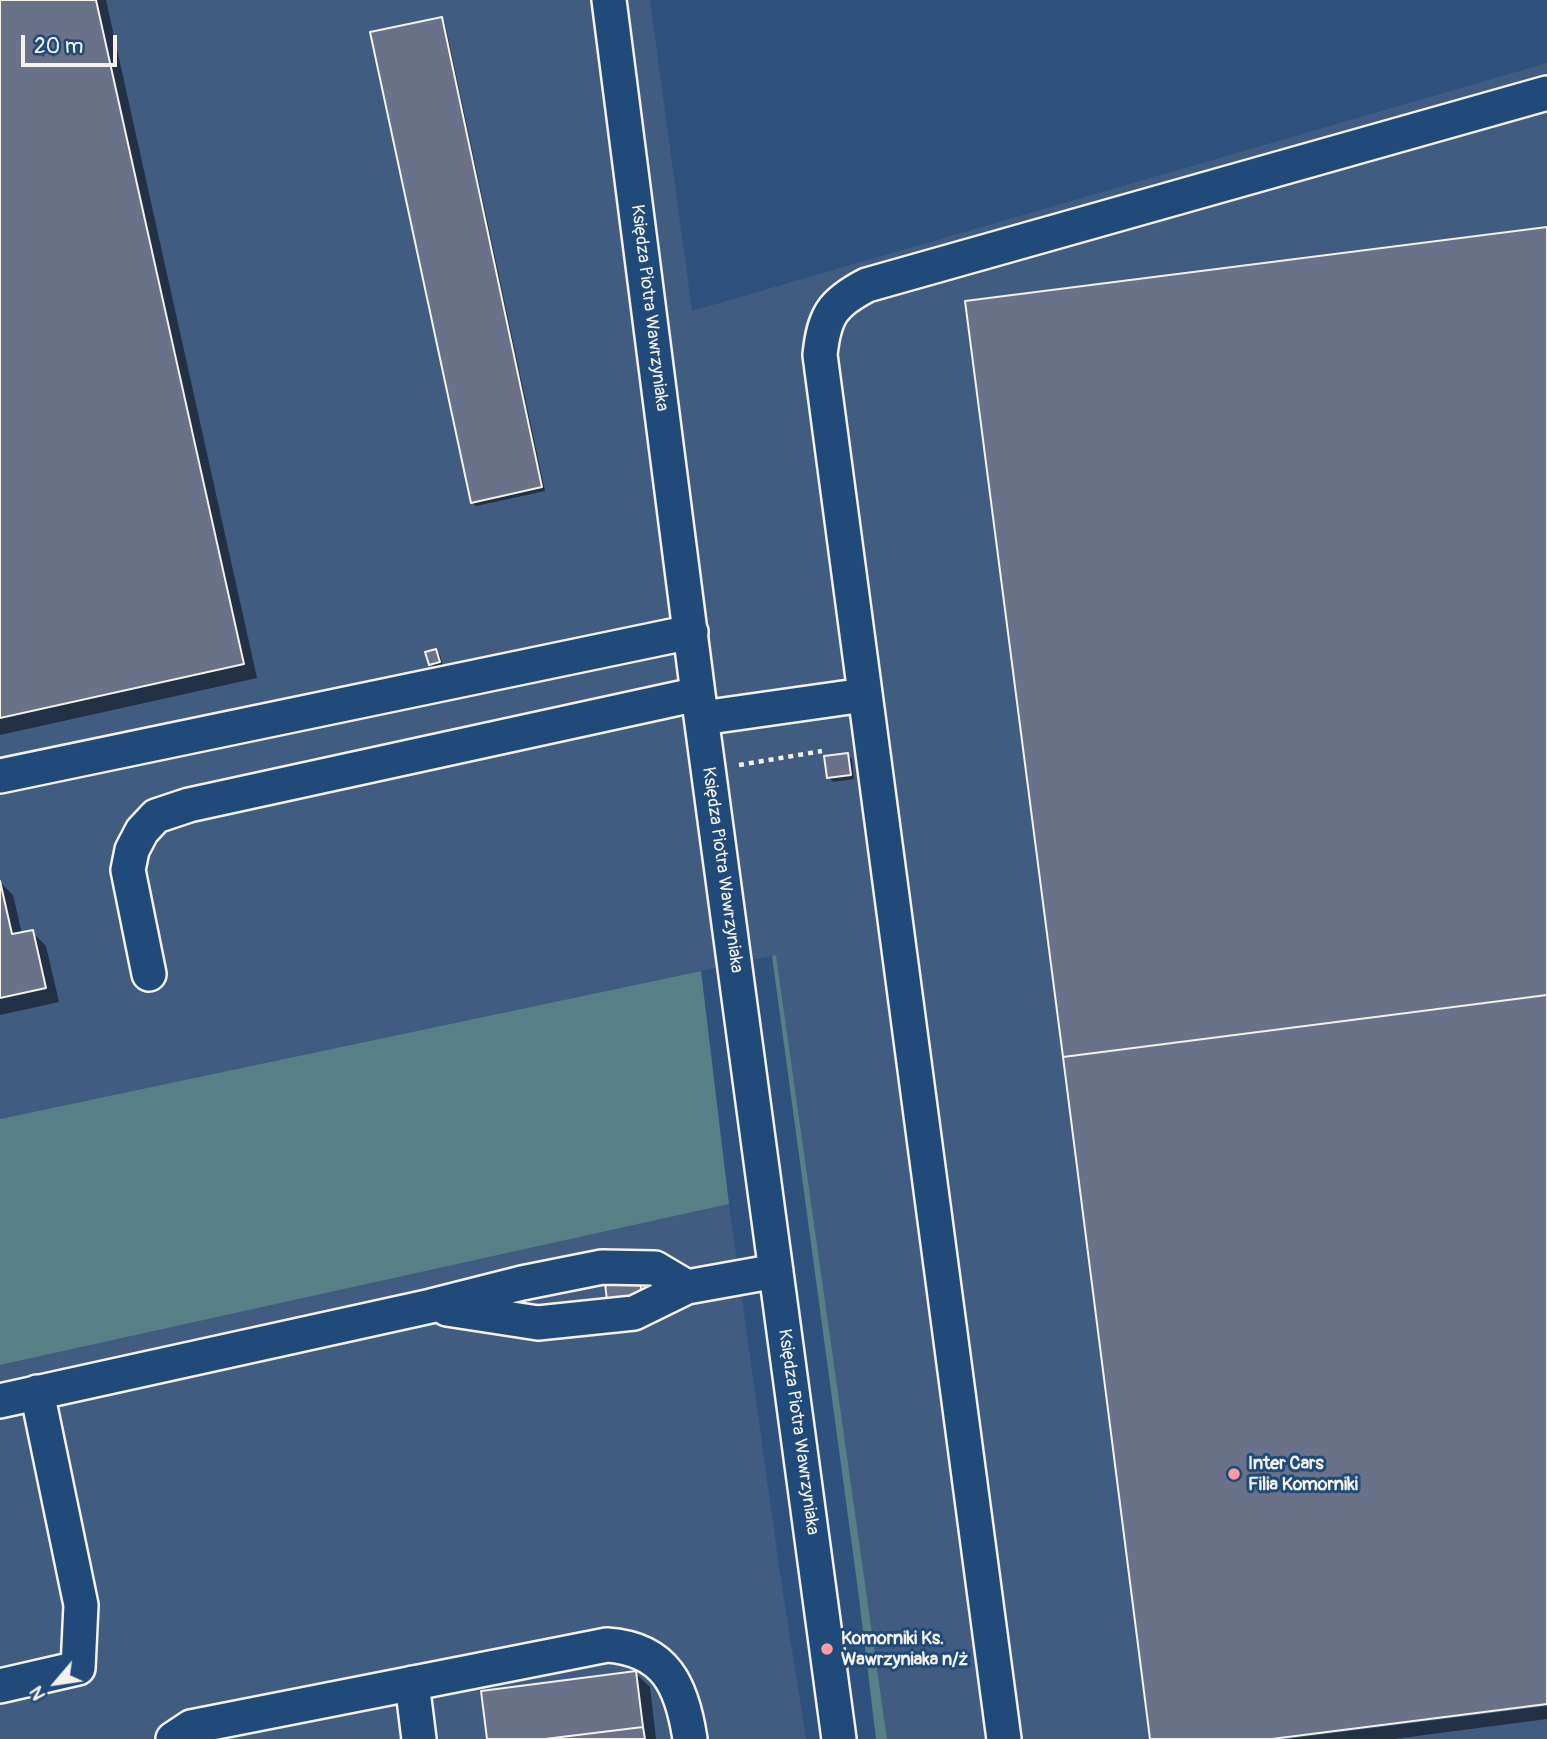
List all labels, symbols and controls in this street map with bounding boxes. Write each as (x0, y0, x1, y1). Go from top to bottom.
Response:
scale bar (24, 21, 121, 65)
text: 20 m (34, 33, 83, 60)
street label: Księdza Piotra Wawrzyniaka (626, 203, 672, 413)
street label: Księdza Piotra Wawrzyniaka (697, 766, 747, 974)
street label: Księdza Piotra Wawrzyniaka (773, 1328, 823, 1536)
place label: Inter Cars Filia Komorniki (1248, 1453, 1358, 1496)
marker: Inter Cars Filia Komorniki (1226, 1466, 1242, 1482)
place label: Komorniki Ks. Wawrzyniaka n/ż (841, 1628, 968, 1670)
marker: Komorniki Ks. Wawrzyniaka n/ż (819, 1641, 835, 1657)
north arrow (21, 1648, 91, 1718)
text: N (24, 1682, 51, 1705)

